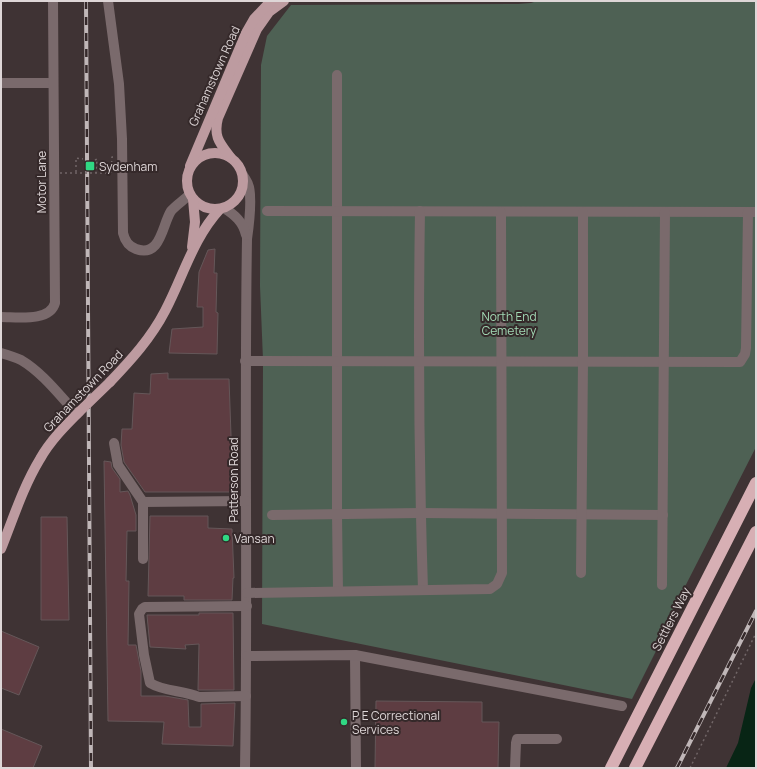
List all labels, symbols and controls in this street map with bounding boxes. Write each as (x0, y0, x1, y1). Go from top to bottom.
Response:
street label: Grahamstown Road (184, 23, 244, 129)
street label: Motor Lane (33, 151, 50, 213)
place label: Sydenham (99, 158, 157, 175)
marker: Sydenham (84, 160, 96, 172)
park label: North End Cemetery (481, 308, 537, 339)
street label: Grahamstown Road (39, 346, 127, 436)
street label: Patterson Road (225, 438, 242, 523)
place label: Vansan (234, 530, 275, 547)
marker: Vansan (221, 533, 231, 543)
street label: Settlers Way (648, 584, 695, 654)
place label: P E Correctional Services (352, 707, 440, 738)
marker: P E Correctional Services (339, 717, 349, 727)

